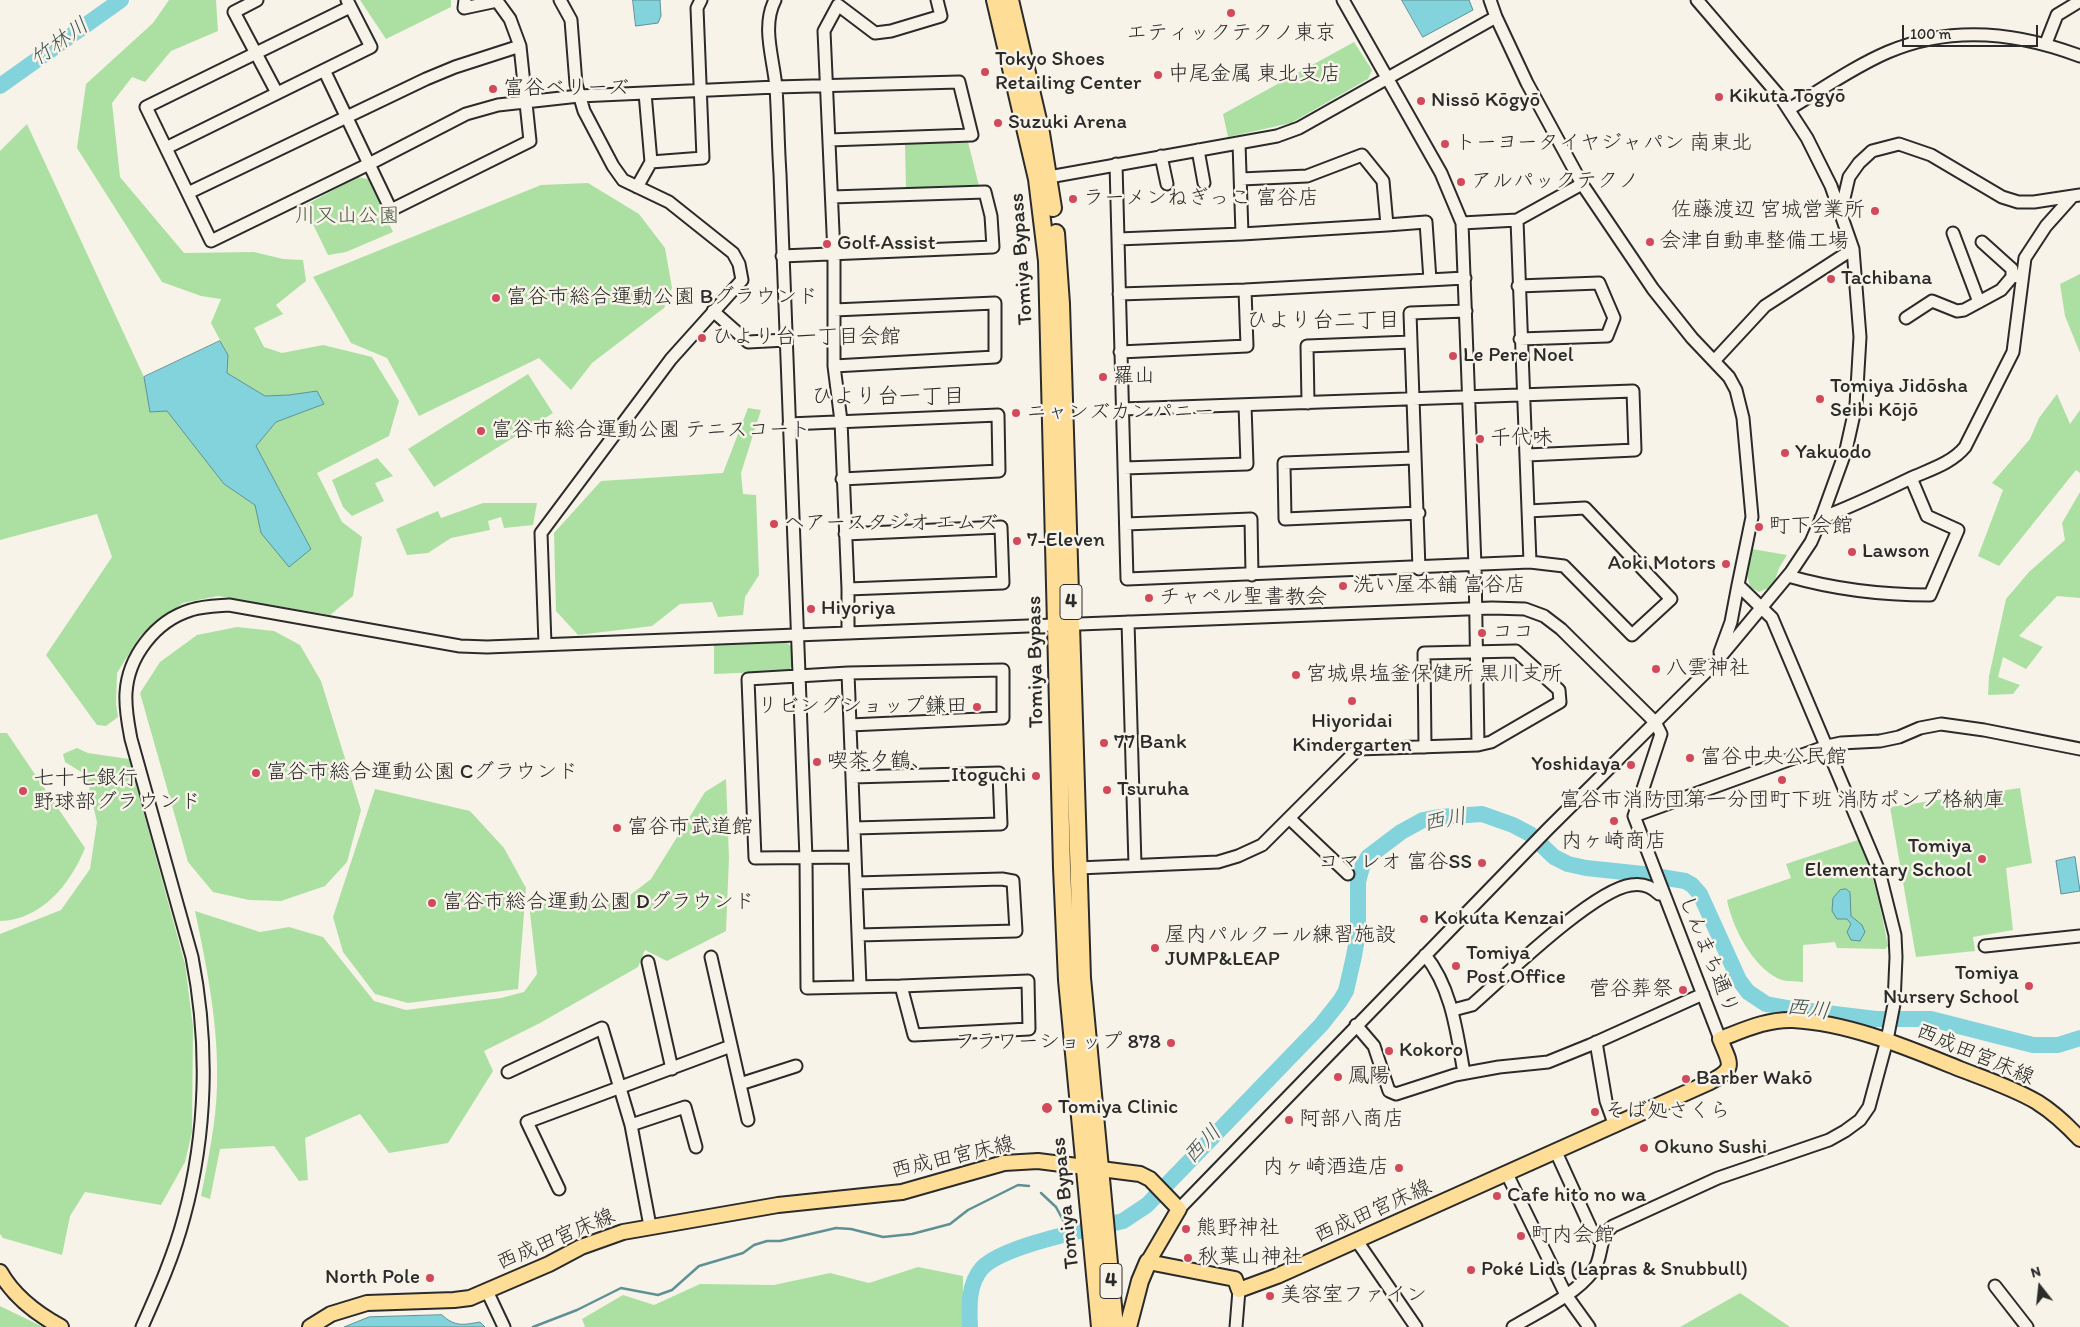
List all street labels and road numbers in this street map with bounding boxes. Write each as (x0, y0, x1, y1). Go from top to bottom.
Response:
street label: Tomiya Bypass (1005, 192, 1039, 326)
road number: 4 (1060, 584, 1082, 620)
street label: Tomiya Bypass (1022, 596, 1050, 728)
street label: しんまち通り (1673, 892, 1743, 1018)
street label: 西成田宮床線 (1912, 1019, 2038, 1091)
street label: 西成田宮床線 (889, 1132, 1017, 1184)
street label: Tomiya Bypass (1047, 1136, 1085, 1270)
street label: 西成田宮床線 (1310, 1175, 1436, 1249)
street label: 西成田宮床線 (493, 1204, 619, 1276)
road number: 4 (1100, 1264, 1122, 1298)

